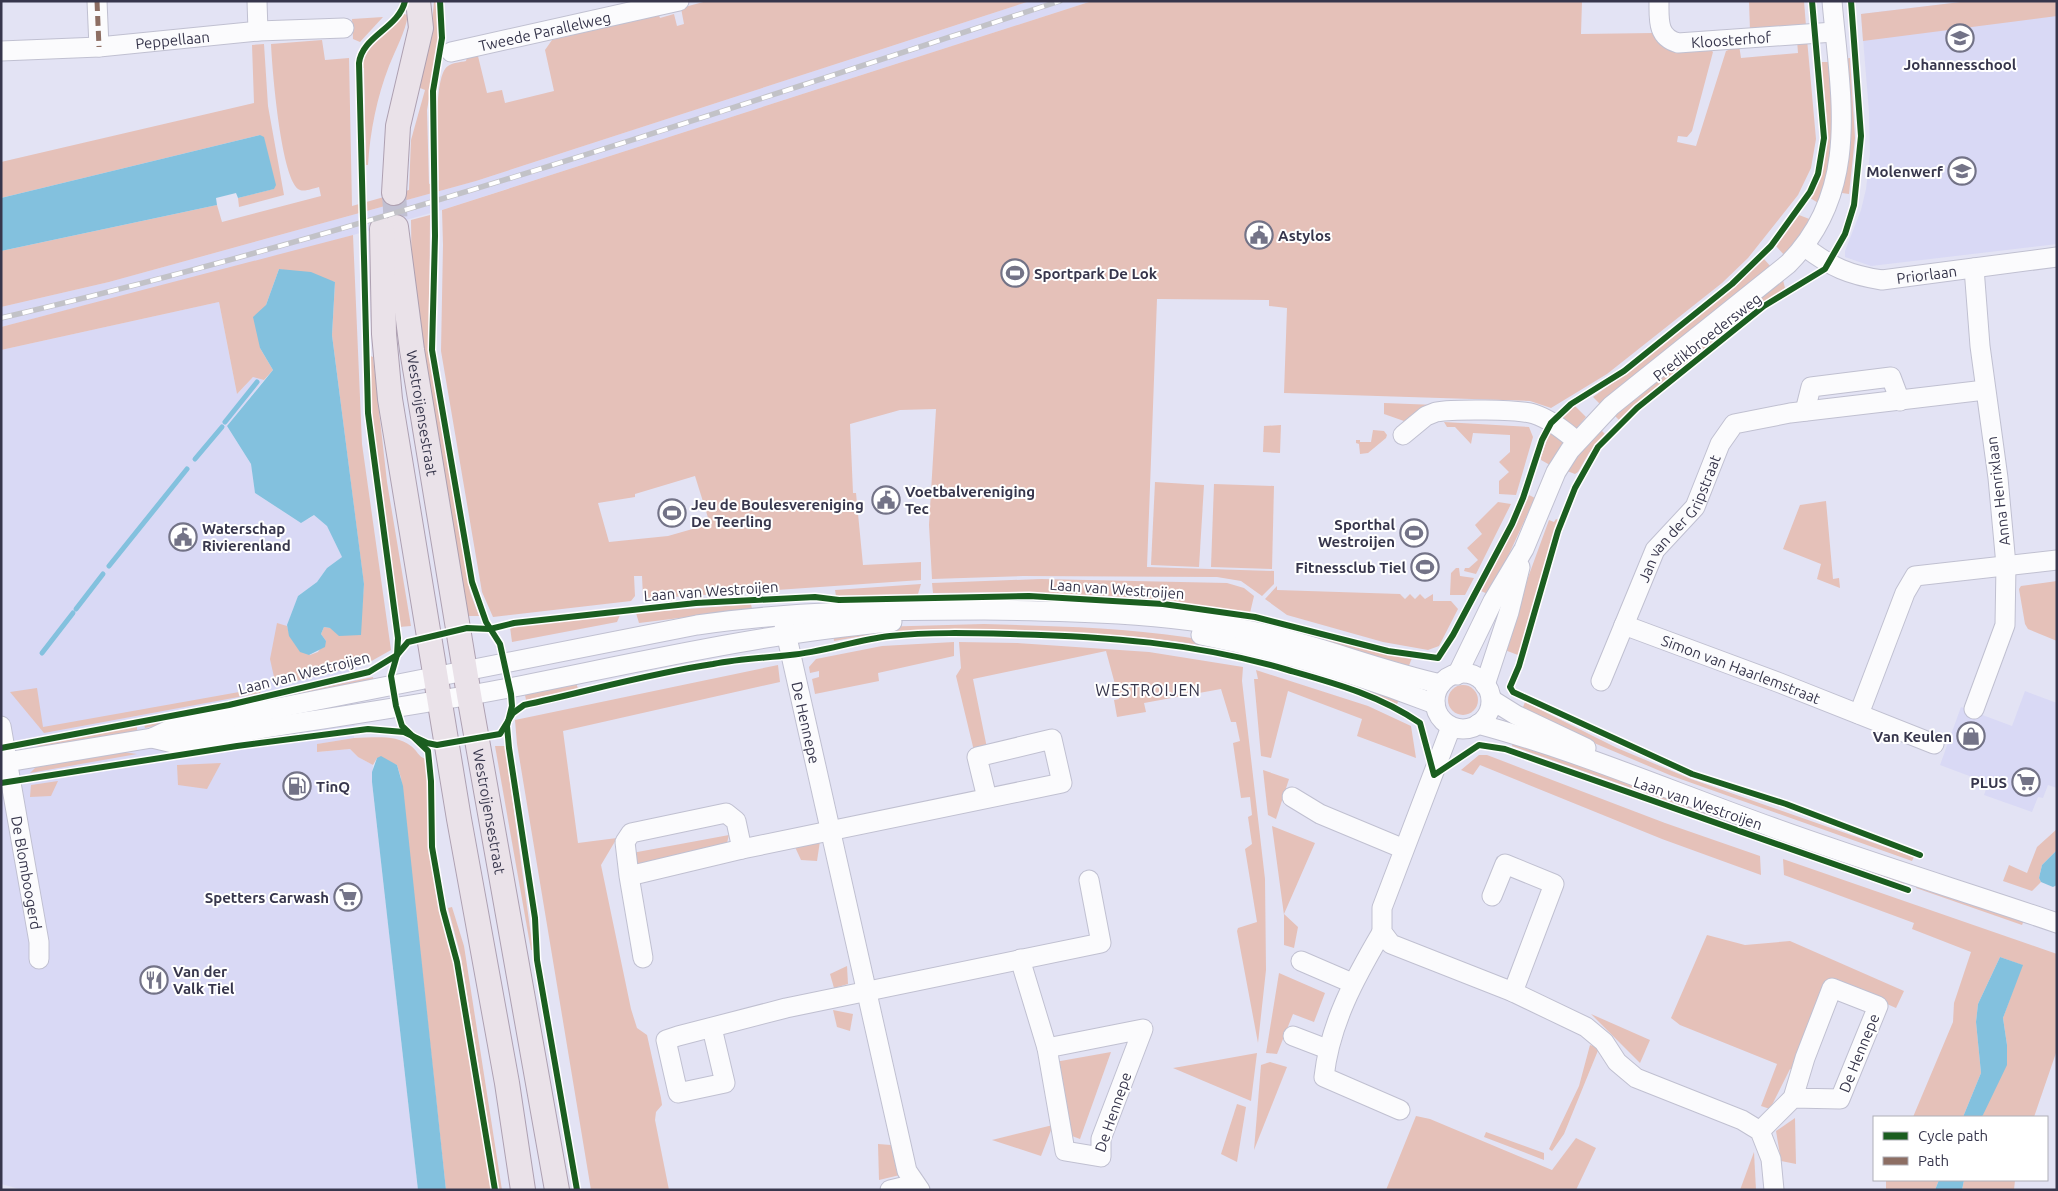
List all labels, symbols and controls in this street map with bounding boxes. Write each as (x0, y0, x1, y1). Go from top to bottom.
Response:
street label: Tweede Parallelweg (477, 8, 612, 54)
school or university icon: Johannesschool (1945, 23, 1975, 53)
street label: Peppellaan (135, 27, 211, 52)
street label: Kloosterhof (1690, 28, 1772, 51)
place label: Johannesschool (1904, 56, 2017, 73)
school or university icon: Molenwerf (1947, 156, 1977, 186)
place label: Molenwerf (1866, 163, 1944, 180)
public building icon: Astylos (1244, 220, 1274, 250)
place label: Astylos (1278, 227, 1331, 244)
sports icon: Sportpark De Lok (1000, 258, 1030, 288)
street label: Priorlaan (1895, 262, 1958, 287)
place label: Sportpark De Lok (1034, 265, 1158, 282)
street label: Predikbroedersweg (1650, 290, 1764, 384)
street label: Westroijensestraat (404, 349, 441, 477)
street label: Anna Henrixlaan (1983, 435, 2013, 547)
street label: Jan van der Gripstraat (1634, 452, 1723, 584)
place label: Voetbalvereniging Tec (905, 483, 1035, 517)
public building icon: Voetbalvereniging Tec (871, 485, 901, 515)
place label: Jeu de Boulesvereniging De Teerling (691, 496, 864, 530)
sports icon: Jeu de Boulesvereniging De Teerling (657, 498, 687, 528)
place label: Sporthal Westroijen (1318, 516, 1395, 550)
sports icon: Sporthal Westroijen (1399, 518, 1429, 548)
place label: Waterschap Rivierenland (202, 520, 291, 554)
public building icon: Waterschap Rivierenland (168, 522, 198, 552)
sports icon: Fitnessclub Tiel (1410, 552, 1440, 582)
place label: Fitnessclub Tiel (1295, 559, 1406, 576)
street label: Laan van Westroijen (1049, 576, 1185, 602)
street label: Laan van Westroijen (643, 578, 779, 604)
street label: Simon van Haarlemstraat (1659, 631, 1823, 707)
street label: Laan van Westroijen (236, 648, 372, 698)
street label: De Hennepe (789, 680, 824, 765)
district label: WESTROIJEN (1095, 681, 1201, 699)
shop icon: Van Keulen (1956, 721, 1986, 751)
place label: Van Keulen (1873, 728, 1952, 745)
street label: Westroijensestraat (470, 747, 509, 876)
supermarket icon: PLUS (2011, 767, 2041, 797)
fuel station icon: TinQ (282, 771, 312, 801)
street label: Laan van Westroijen (1631, 773, 1765, 833)
place label: PLUS (1970, 774, 2007, 791)
place label: TinQ (316, 778, 350, 795)
street label: De Blomboogerd (8, 815, 45, 931)
supermarket icon: Spetters Carwash (333, 882, 363, 912)
place label: Spetters Carwash (205, 889, 329, 906)
place label: Van der Valk Tiel (173, 963, 235, 997)
restaurant icon: Van der Valk Tiel (139, 965, 169, 995)
street label: De Hennepe (1835, 1011, 1883, 1095)
street label: De Hennepe (1091, 1070, 1135, 1154)
legend (1873, 1116, 2048, 1181)
text: Cycle path (1918, 1127, 1988, 1144)
text: Path (1918, 1152, 1949, 1169)

